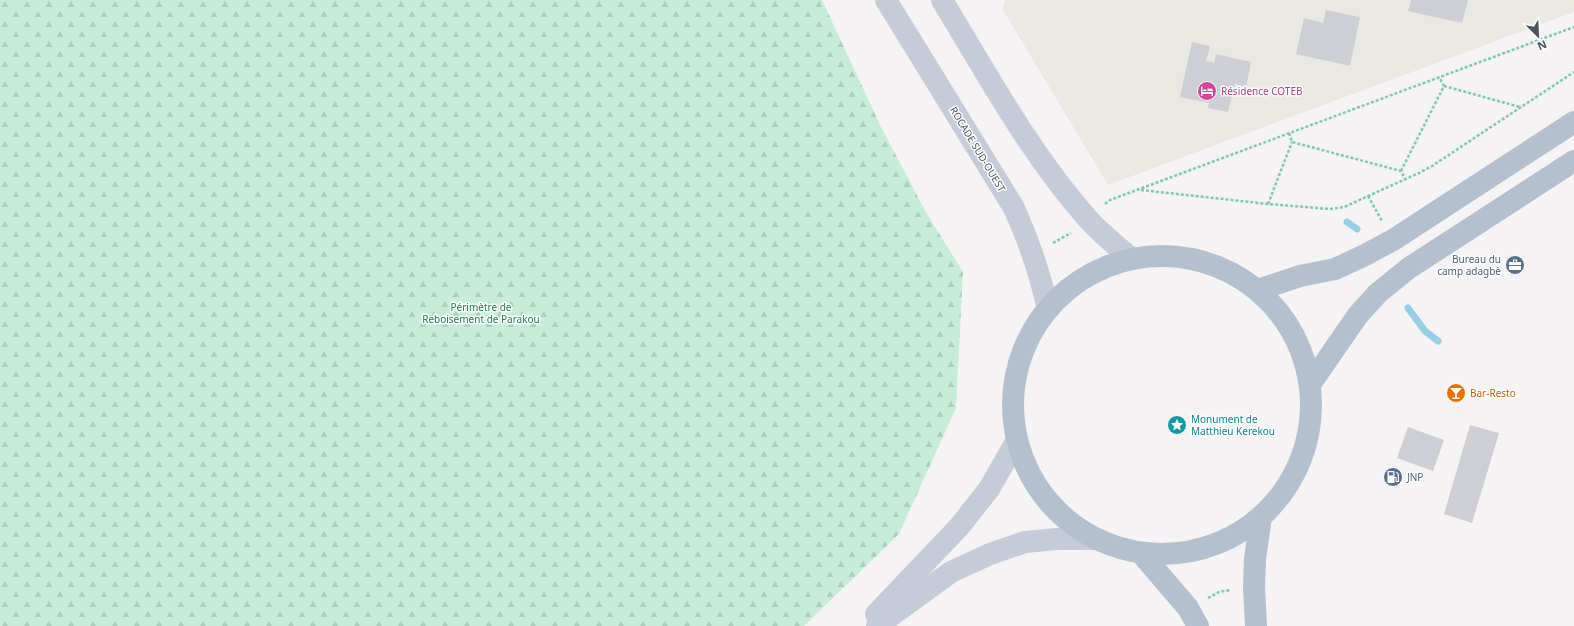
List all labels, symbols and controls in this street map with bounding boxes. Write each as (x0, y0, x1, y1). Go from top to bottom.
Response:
north arrow (1518, 16, 1558, 56)
text: N (1535, 37, 1549, 54)
hotel icon: Résidence COTEB (1196, 80, 1218, 102)
place label: Résidence COTEB (1221, 84, 1303, 98)
street label: ROCADE SUD-OUEST (947, 104, 1009, 195)
place label: Bureau du camp adagbè (1437, 252, 1501, 278)
office icon: Bureau du camp adagbè (1504, 254, 1526, 276)
park label: Périmètre de Reboisement de Parakou (422, 300, 540, 326)
bar icon: Bar-Resto (1445, 382, 1467, 404)
place label: Bar-Resto (1470, 386, 1516, 400)
place label: Monument de Matthieu Kerekou (1191, 412, 1275, 438)
place icon: Monument de Matthieu Kerekou (1166, 414, 1188, 436)
fuel station icon: JNP (1382, 466, 1404, 488)
place label: JNP (1406, 470, 1423, 484)

